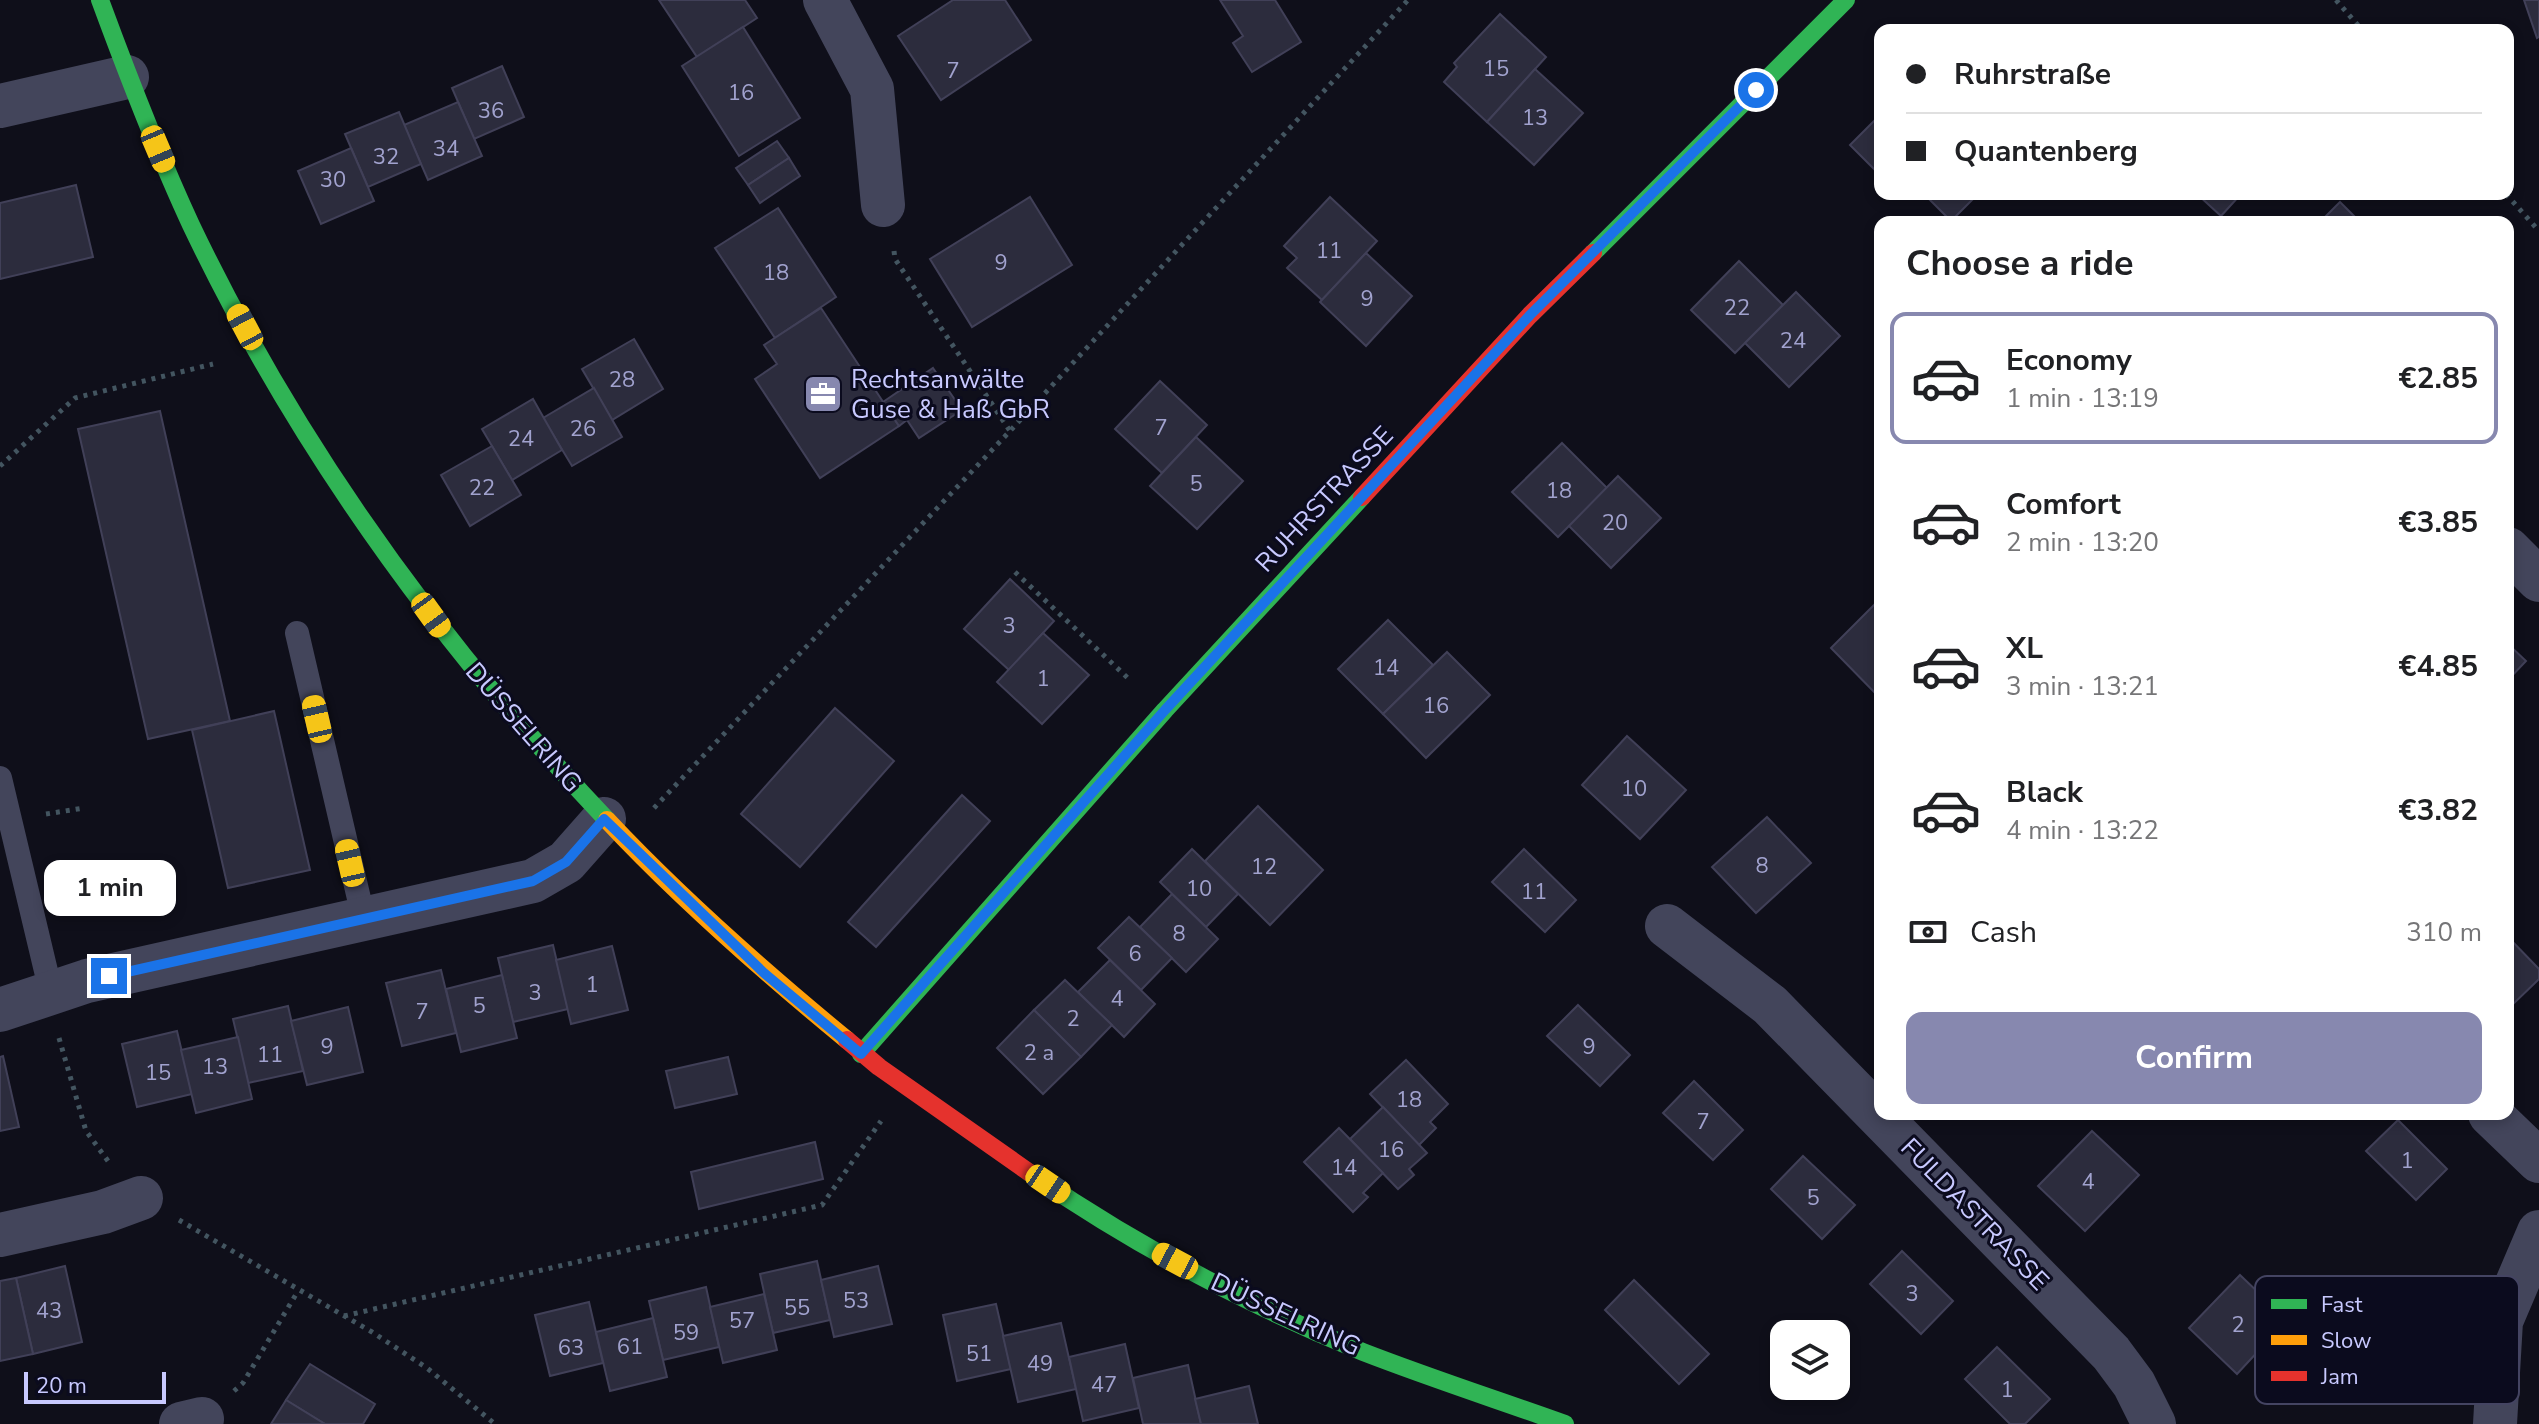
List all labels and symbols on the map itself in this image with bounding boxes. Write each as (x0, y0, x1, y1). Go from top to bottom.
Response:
house number: 15 (1483, 54, 1509, 84)
house number: 7 (946, 56, 960, 86)
route start (1738, 72, 1774, 108)
house number: 16 (728, 78, 754, 108)
house number: 36 (478, 96, 504, 126)
house number: 13 (1522, 103, 1548, 133)
car (138, 122, 178, 176)
house number: 34 (433, 134, 459, 164)
house number: 32 (373, 142, 399, 172)
house number: 30 (320, 165, 346, 195)
house number: 11 (1316, 236, 1342, 266)
house number: 9 (994, 248, 1008, 278)
house number: 18 (763, 258, 789, 288)
house number: 9 (1360, 284, 1374, 314)
house number: 22 (1724, 293, 1750, 323)
car (223, 300, 267, 354)
house number: 24 (1780, 326, 1806, 356)
place label: Rechtsanwälte Guse & Haß GbR (851, 362, 1050, 427)
house number: 28 (609, 365, 635, 395)
office icon: Rechtsanwälte Guse & Haß GbR (802, 373, 844, 415)
house number: 7 (1154, 413, 1168, 443)
house number: 26 (570, 414, 596, 444)
street label: RUHRSTRASSE (1248, 419, 1401, 580)
house number: 24 (508, 424, 534, 454)
house number: 5 (1189, 469, 1203, 499)
house number: 22 (469, 473, 495, 503)
house number: 18 (1546, 476, 1572, 506)
house number: 20 (1602, 508, 1628, 538)
car (407, 589, 455, 641)
house number: 3 (1002, 611, 1016, 641)
house number: 14 (1373, 653, 1399, 683)
street label: DÜSSELRING (457, 655, 590, 800)
house number: 1 (1036, 664, 1050, 694)
house number: 16 (1423, 691, 1449, 721)
car (300, 693, 334, 745)
house number: 10 (1621, 774, 1647, 804)
car (333, 837, 367, 889)
house number: 8 (1755, 851, 1769, 881)
house number: 12 (1251, 852, 1277, 882)
callout: 1 min (43, 860, 175, 916)
house number: 10 (1186, 874, 1212, 904)
house number: 11 (1521, 877, 1547, 907)
house number: 8 (1172, 919, 1186, 949)
house number: 6 (1128, 939, 1142, 969)
route end (91, 958, 127, 994)
house number: 1 (585, 970, 599, 1000)
house number: 3 (528, 978, 542, 1008)
house number: 4 (1110, 984, 1124, 1014)
house number: 5 (472, 991, 486, 1021)
house number: 7 (415, 997, 429, 1027)
house number: 2 (1066, 1004, 1080, 1034)
house number: 9 (320, 1032, 334, 1062)
house number: 9 (1582, 1032, 1596, 1062)
house number: 2 a (1024, 1038, 1054, 1068)
house number: 11 (257, 1040, 283, 1070)
house number: 13 (202, 1052, 228, 1082)
house number: 15 (145, 1058, 171, 1088)
house number: 18 (1396, 1085, 1422, 1115)
house number: 7 (1696, 1107, 1710, 1137)
street label: FULDASTRASSE (1893, 1130, 2056, 1298)
house number: 16 (1378, 1135, 1404, 1165)
house number: 1 (2400, 1146, 2414, 1176)
house number: 14 (1331, 1153, 1357, 1183)
car (1021, 1161, 1075, 1207)
house number: 4 (2081, 1167, 2095, 1197)
house number: 5 (1806, 1183, 1820, 1213)
car (1148, 1239, 1202, 1283)
street label: DÜSSELRING (1205, 1264, 1366, 1364)
legend (2255, 1276, 2519, 1404)
house number: 3 (1905, 1279, 1919, 1309)
house number: 53 (843, 1286, 869, 1316)
text: Fast (2321, 1290, 2363, 1320)
house number: 55 (784, 1293, 810, 1323)
house number: 43 (36, 1296, 62, 1326)
house number: 57 (729, 1306, 755, 1336)
house number: 2 (2231, 1310, 2245, 1340)
house number: 59 (673, 1318, 699, 1348)
text: Slow (2321, 1326, 2372, 1356)
house number: 61 (617, 1332, 643, 1362)
house number: 63 (558, 1333, 584, 1363)
house number: 51 (966, 1339, 992, 1369)
house number: 49 (1027, 1349, 1053, 1379)
text: Jam (2320, 1362, 2359, 1392)
scale bar (24, 1368, 166, 1404)
house number: 47 (1091, 1370, 1117, 1400)
house number: 1 (2000, 1375, 2014, 1405)

